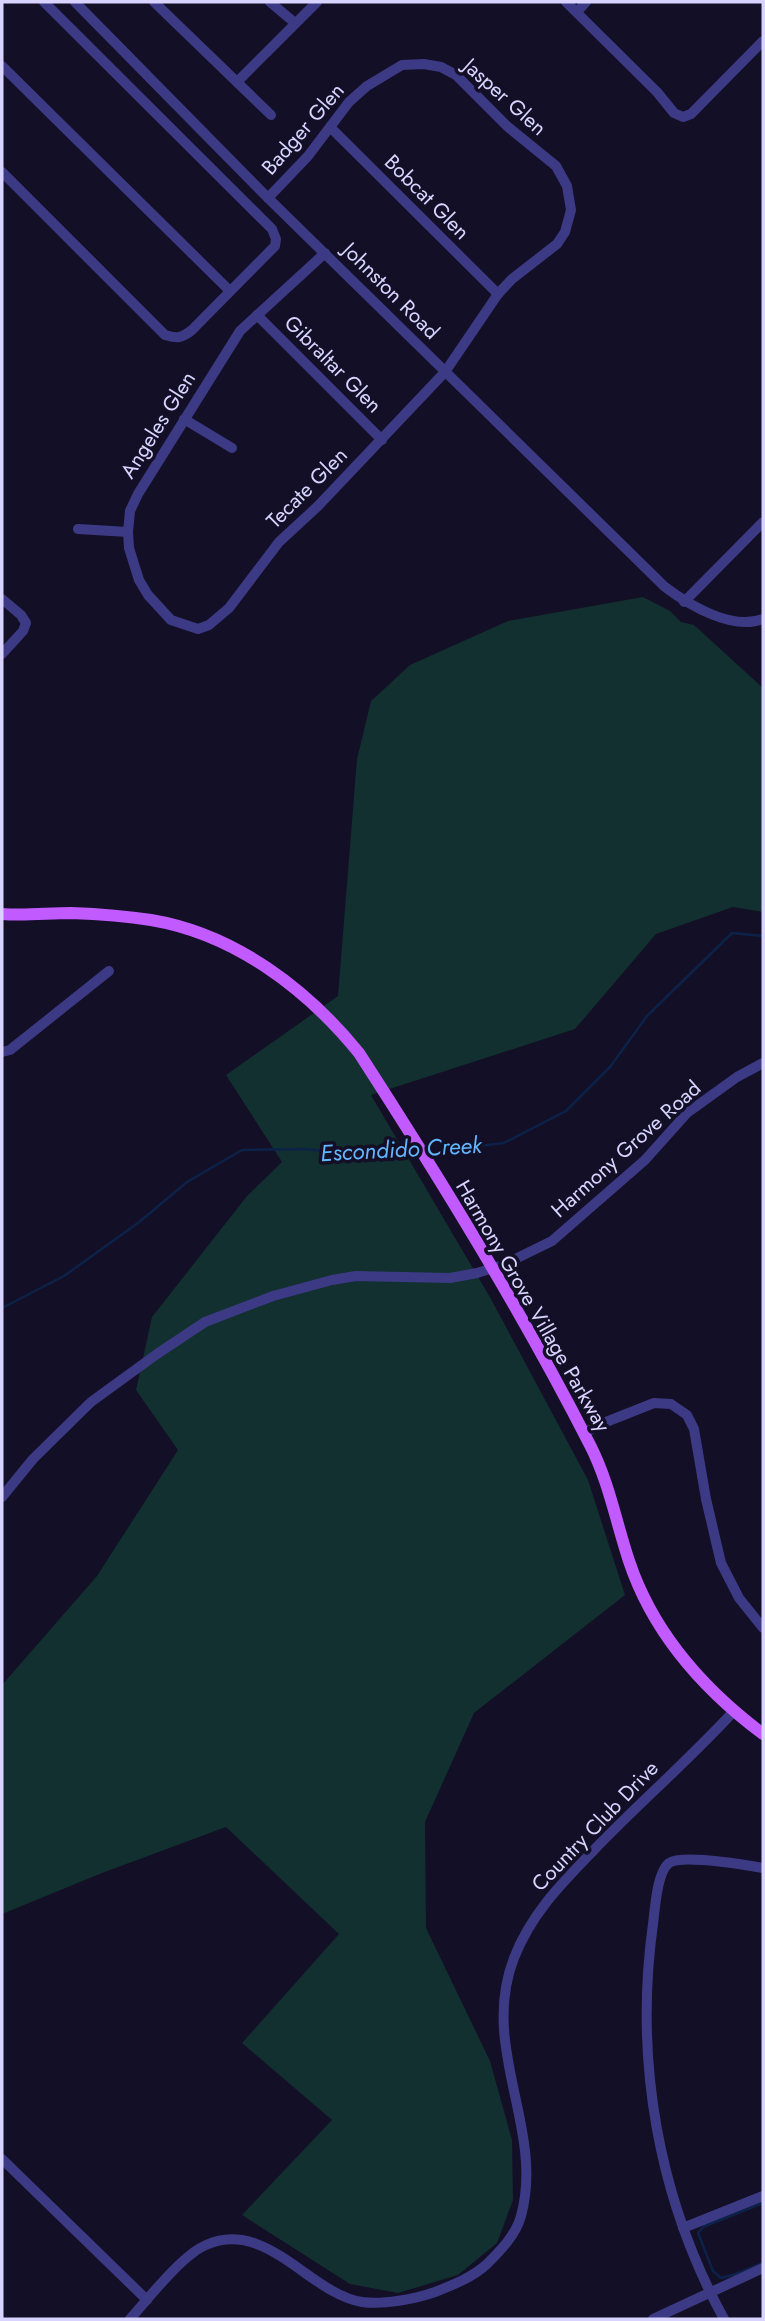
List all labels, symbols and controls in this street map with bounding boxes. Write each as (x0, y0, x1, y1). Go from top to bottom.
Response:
street label: Jasper Glen (455, 49, 553, 143)
street label: Badger Glen (255, 77, 351, 181)
street label: Bobcat Glen (378, 148, 476, 246)
street label: Johnston Road (334, 234, 446, 346)
street label: Gibraltar Glen (277, 308, 389, 420)
street label: Angeles Glen (113, 366, 203, 484)
street label: Tecate Glen (260, 441, 354, 535)
street label: Harmony Grove Road (545, 1074, 707, 1224)
water label: Escondido Creek (319, 1128, 484, 1170)
street label: Harmony Grove Village Parkway (448, 1174, 618, 1438)
street label: Country Club Drive (525, 1754, 665, 1898)

